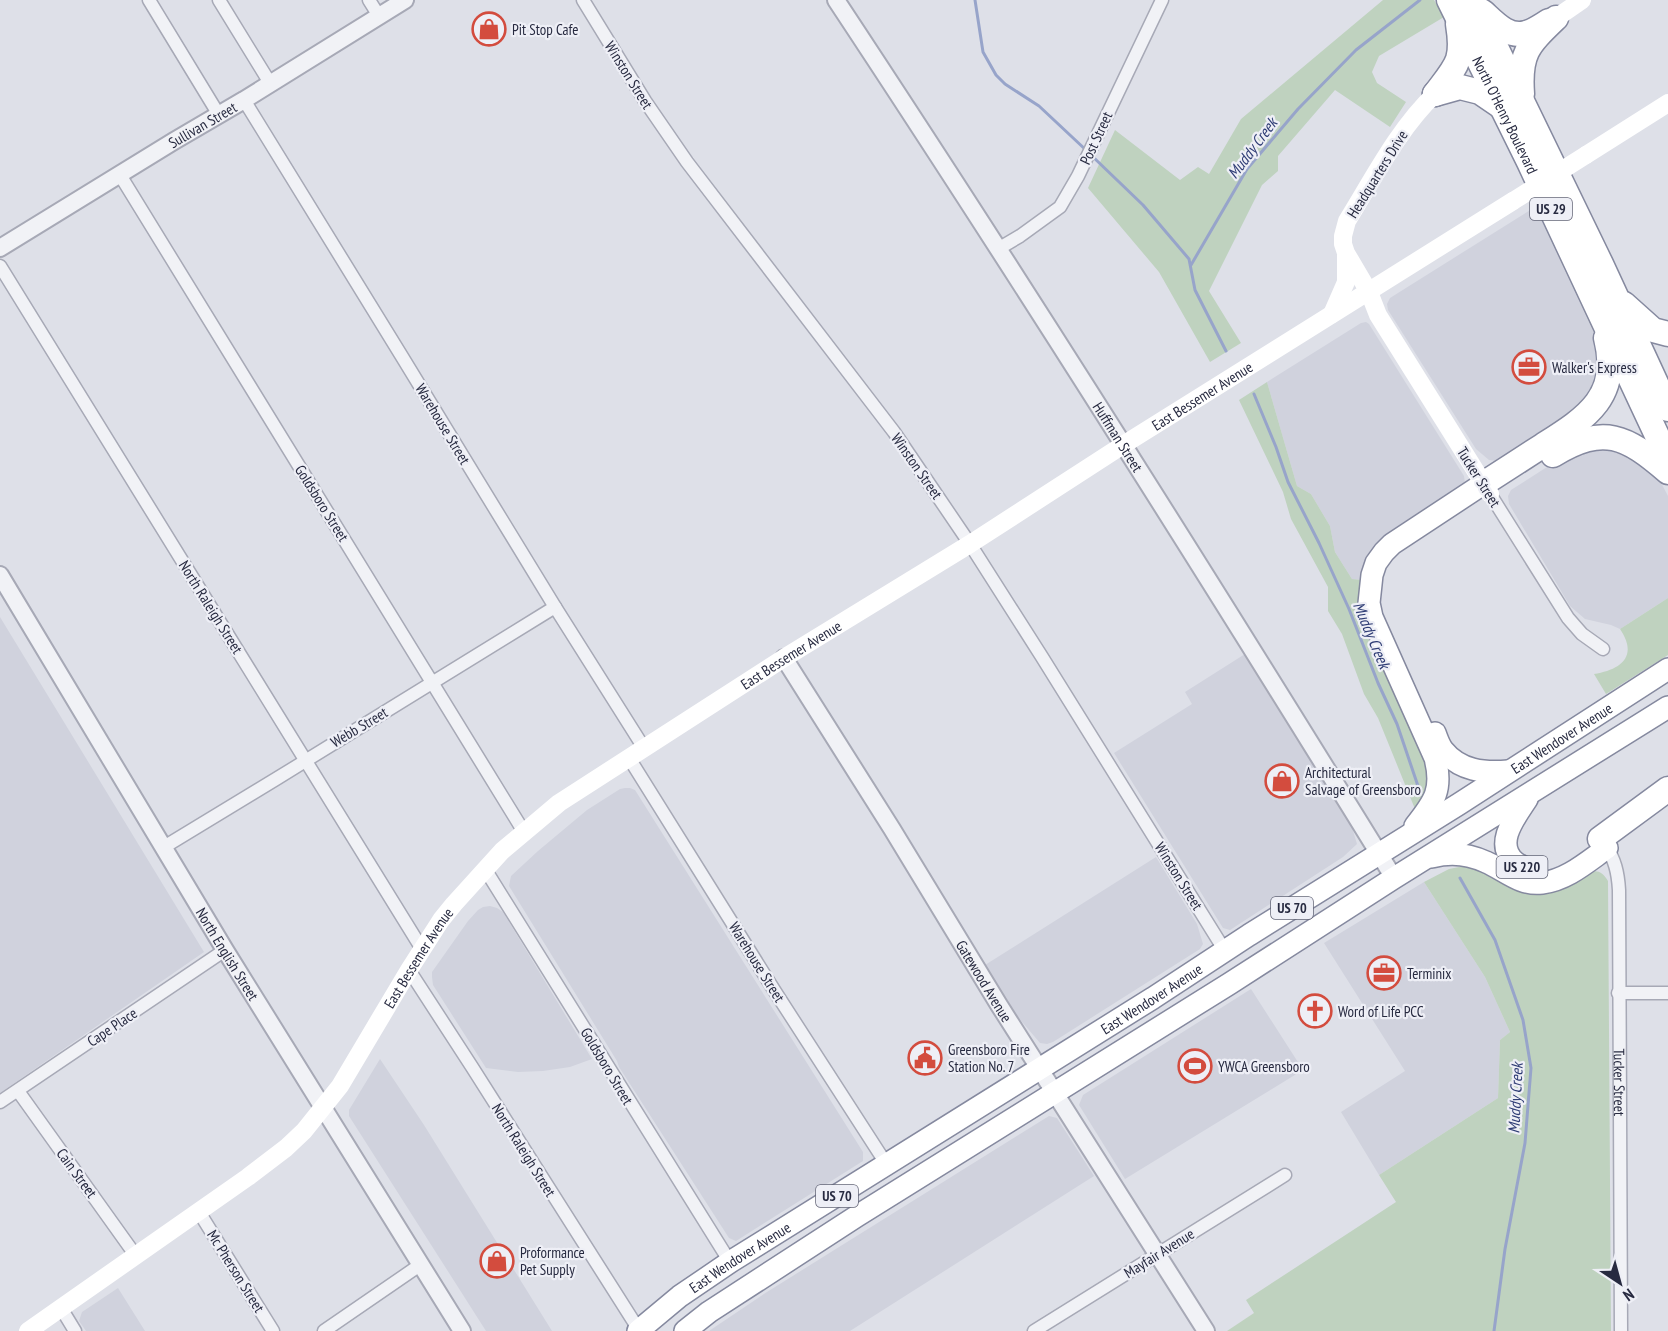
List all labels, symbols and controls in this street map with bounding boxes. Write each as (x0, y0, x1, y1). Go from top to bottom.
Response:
shop icon: Pit Stop Cafe (471, 11, 507, 47)
place label: Pit Stop Cafe (512, 20, 579, 39)
street label: Winston Street (601, 38, 657, 112)
street label: North O'Henry Boulevard (1469, 53, 1543, 177)
street label: Sullivan Street (165, 97, 240, 152)
street label: Post Street (1076, 108, 1116, 168)
water label: Muddy Creek (1223, 112, 1282, 182)
street label: Headquarters Drive (1342, 127, 1412, 221)
road number: US 29 (1530, 198, 1572, 220)
office icon: Walker's Express (1511, 349, 1547, 385)
street label: East Bessemer Avenue (1148, 357, 1256, 434)
place label: Walker's Express (1552, 358, 1637, 377)
street label: Warehouse Street (411, 380, 475, 468)
street label: Huffman Street (1089, 398, 1147, 475)
street label: Winston Street (887, 429, 947, 503)
street label: Tucker Street (1453, 443, 1505, 511)
street label: Goldsboro Street (291, 461, 353, 545)
street label: North Raleigh Street (175, 557, 247, 657)
water label: Muddy Creek (1349, 599, 1396, 673)
street label: East Bessemer Avenue (737, 616, 845, 693)
street label: East Wendover Avenue (1507, 698, 1616, 778)
street label: Webb Street (327, 703, 391, 751)
shop icon: Architectural Salvage of Greensboro (1264, 763, 1300, 799)
place label: Architectural Salvage of Greensboro (1305, 763, 1421, 799)
street label: Winston Street (1151, 839, 1207, 913)
road number: US 220 (1496, 856, 1547, 878)
road number: US 70 (1271, 897, 1313, 919)
street label: East Bessemer Avenue (379, 903, 457, 1011)
street label: North English Street (192, 904, 263, 1004)
street label: Warehouse Street (725, 918, 789, 1006)
street label: Gatewood Avenue (952, 936, 1017, 1025)
office icon: Terminix (1366, 955, 1402, 991)
street label: East Wendover Avenue (1097, 959, 1206, 1038)
place label: Terminix (1407, 964, 1452, 983)
church icon: Word of Life PCC (1297, 993, 1333, 1029)
place label: Word of Life PCC (1338, 1002, 1424, 1021)
street label: Cape Place (83, 1003, 141, 1051)
street label: Goldsboro Street (577, 1024, 637, 1108)
public building icon: Greensboro Fire Station No. 7 (907, 1040, 943, 1076)
place label: Greensboro Fire Station No. 7 (948, 1040, 1030, 1076)
sports icon: YWCA Greensboro (1177, 1048, 1213, 1084)
street label: Tucker Street (1610, 1048, 1630, 1116)
place label: YWCA Greensboro (1218, 1057, 1310, 1076)
water label: Muddy Creek (1503, 1060, 1527, 1134)
street label: North Raleigh Street (488, 1100, 560, 1200)
street label: Cain Street (53, 1144, 101, 1202)
road number: US 70 (816, 1185, 858, 1207)
street label: East Wendover Avenue (685, 1217, 794, 1297)
street label: Mayfair Avenue (1120, 1224, 1198, 1282)
street label: Mc Pherson Street (203, 1226, 269, 1316)
shop icon: Proformance Pet Supply (479, 1243, 515, 1279)
place label: Proformance Pet Supply (520, 1243, 585, 1279)
north arrow (1590, 1253, 1650, 1313)
text: N (1619, 1285, 1638, 1306)

